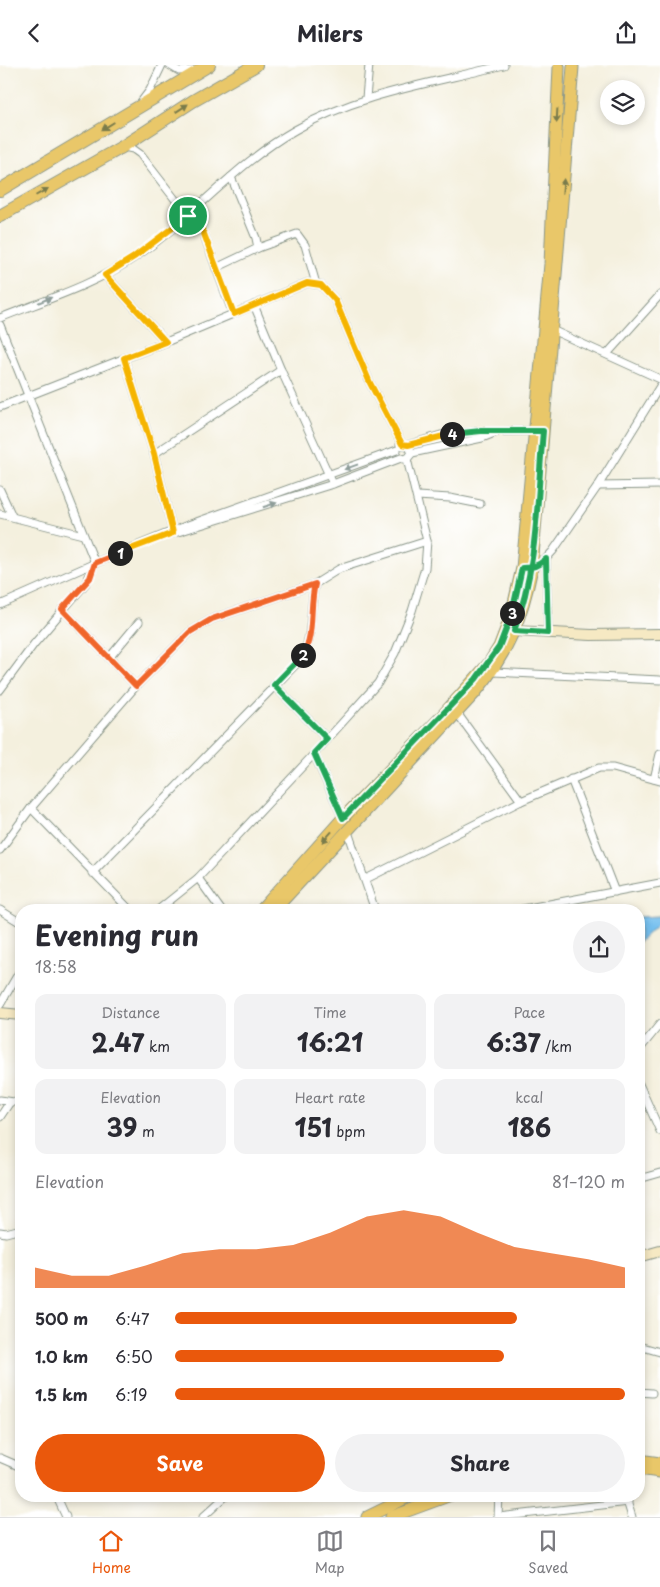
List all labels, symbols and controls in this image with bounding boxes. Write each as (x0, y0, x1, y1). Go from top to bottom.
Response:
text: Milers (297, 16, 363, 49)
icon: back (20, 19, 48, 47)
icon: share (612, 19, 640, 47)
map controls (600, 80, 645, 125)
button: layers (600, 80, 645, 125)
one-way arrow (175, 104, 188, 113)
one-way arrow (552, 108, 560, 124)
one-way arrow (101, 121, 114, 131)
one-way arrow (560, 178, 568, 194)
one-way arrow (35, 188, 50, 196)
pin (167, 195, 209, 237)
icon: arrive (174, 202, 202, 230)
one-way arrow (38, 295, 52, 303)
pin: 4 (440, 421, 464, 447)
text: 4 (448, 424, 457, 445)
one-way arrow (343, 463, 358, 471)
one-way arrow (263, 500, 278, 508)
pin: 1 (108, 541, 132, 565)
text: 1 (117, 543, 124, 564)
pin: 3 (500, 601, 524, 625)
text: 3 (508, 603, 517, 624)
pin: 2 (290, 643, 316, 667)
text: 2 (299, 645, 308, 666)
one-way arrow (321, 830, 332, 843)
text: Evening run (35, 913, 199, 956)
button: share (573, 921, 625, 973)
text: 18:58 (35, 954, 77, 978)
text: Distance (101, 1002, 160, 1023)
text: Time (313, 1002, 347, 1023)
text: Pace (514, 1002, 545, 1023)
text: 2.47 (91, 1023, 144, 1061)
text: 16:21 (297, 1023, 363, 1061)
text: 6:37 (487, 1023, 541, 1061)
text: km (144, 1036, 170, 1057)
text: /km (541, 1036, 572, 1057)
text: Elevation (100, 1087, 161, 1108)
text: Heart rate (295, 1087, 365, 1108)
text: kcal (515, 1087, 543, 1108)
text: 39 (107, 1108, 137, 1146)
text: 151 (295, 1108, 332, 1146)
text: 186 (507, 1108, 551, 1146)
text: m (137, 1121, 155, 1142)
text: bpm (332, 1121, 365, 1142)
text: Elevation (35, 1169, 104, 1193)
text: 81–120 m (552, 1169, 625, 1193)
text: 500 m (35, 1306, 88, 1330)
text: 6:47 (115, 1306, 150, 1330)
text: 1.0 km (35, 1344, 88, 1368)
text: 6:50 (115, 1344, 153, 1368)
text: 1.5 km (35, 1382, 88, 1406)
text: 6:19 (115, 1382, 147, 1406)
button: Save (35, 1434, 325, 1492)
button: Share (335, 1434, 625, 1492)
tab: Home (92, 1527, 131, 1578)
tab: Map (315, 1527, 345, 1578)
tab: Saved (528, 1527, 568, 1578)

